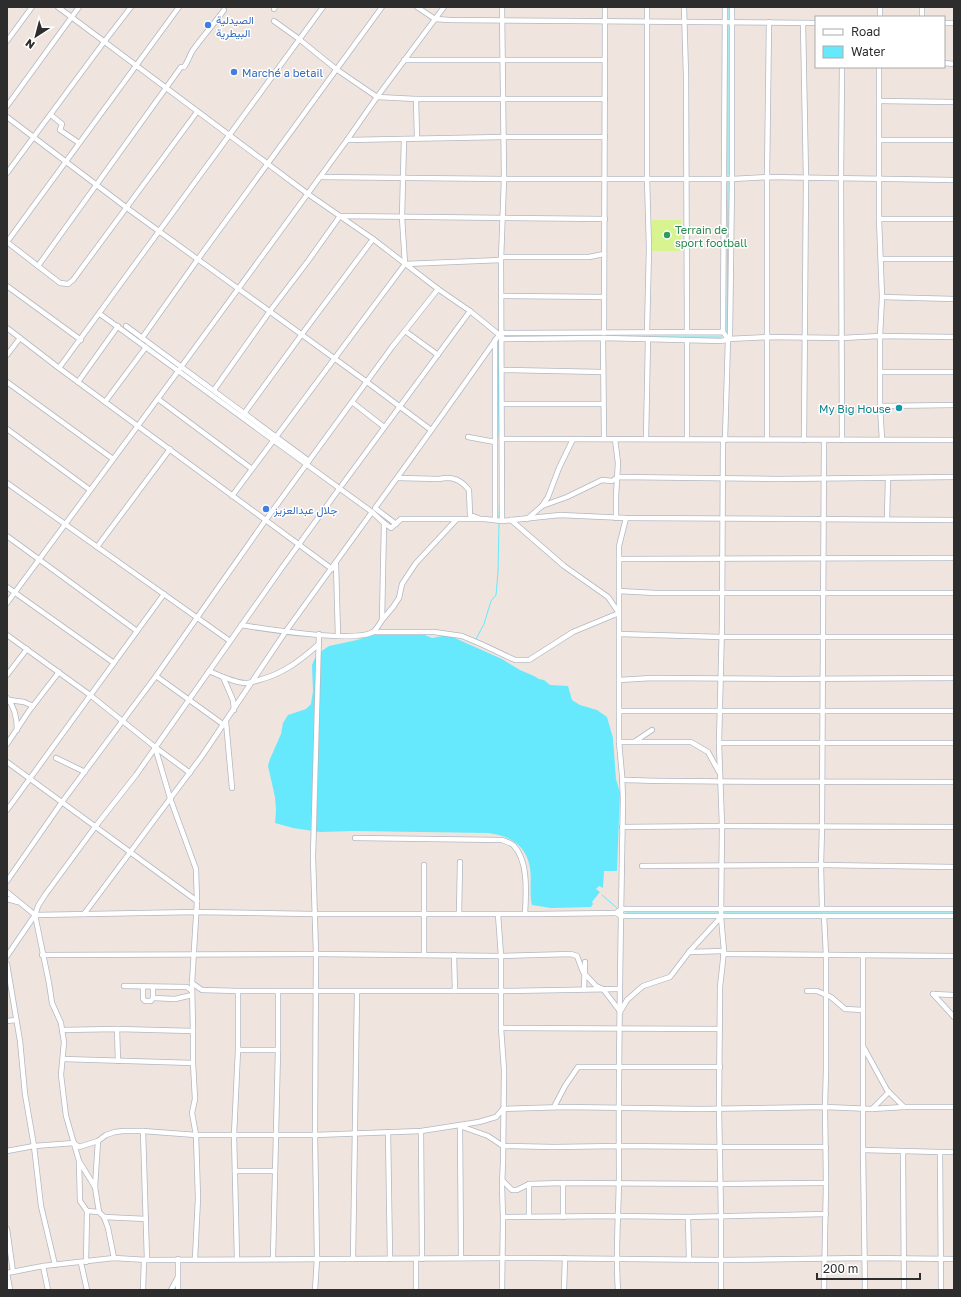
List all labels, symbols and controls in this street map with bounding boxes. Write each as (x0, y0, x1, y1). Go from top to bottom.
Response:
place label: الصيدلية البيطرية (216, 13, 254, 40)
north arrow (16, 16, 56, 56)
legend (815, 16, 945, 68)
marker: الصيدلية البيطرية (203, 20, 213, 30)
text: Road (851, 24, 880, 39)
text: N (23, 37, 37, 52)
text: Water (851, 44, 885, 59)
place label: Marché a betail (242, 66, 323, 79)
marker: Marché a betail (229, 67, 239, 77)
place label: Terrain de sport football (675, 223, 748, 249)
marker: Terrain de sport football (662, 230, 672, 240)
place label: My Big House (819, 402, 891, 415)
marker: My Big House (894, 403, 904, 413)
place label: جلال عبدالعزيز (273, 503, 338, 517)
marker: جلال عبدالعزيز (261, 504, 271, 514)
scale bar (817, 1255, 920, 1281)
text: 200 m (823, 1261, 858, 1276)

